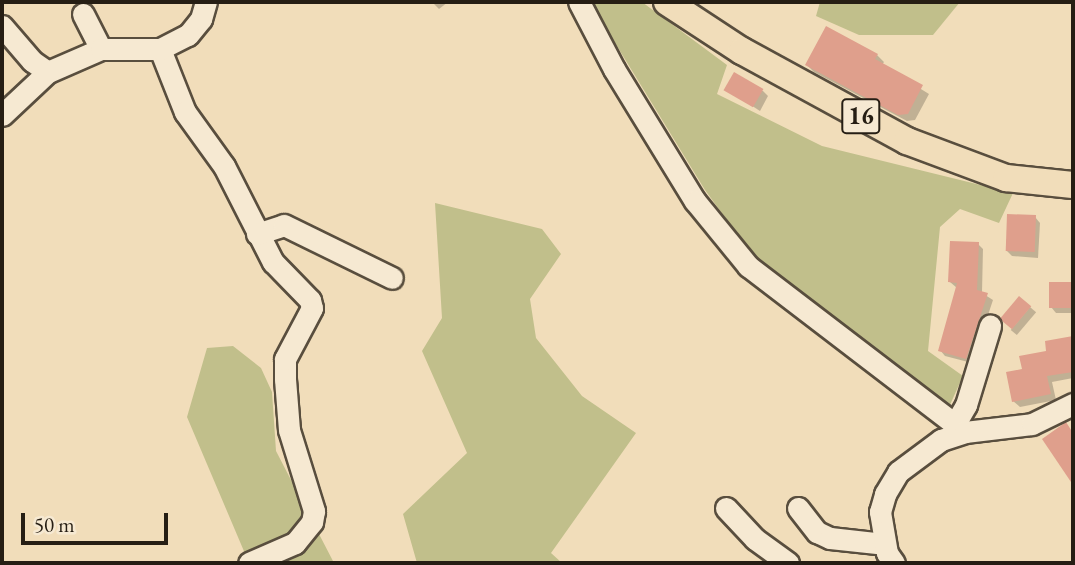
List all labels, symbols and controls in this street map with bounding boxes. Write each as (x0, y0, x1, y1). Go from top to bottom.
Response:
road number: 16 (840, 96, 882, 136)
scale bar (24, 498, 172, 542)
text: 50 m (34, 511, 75, 538)

